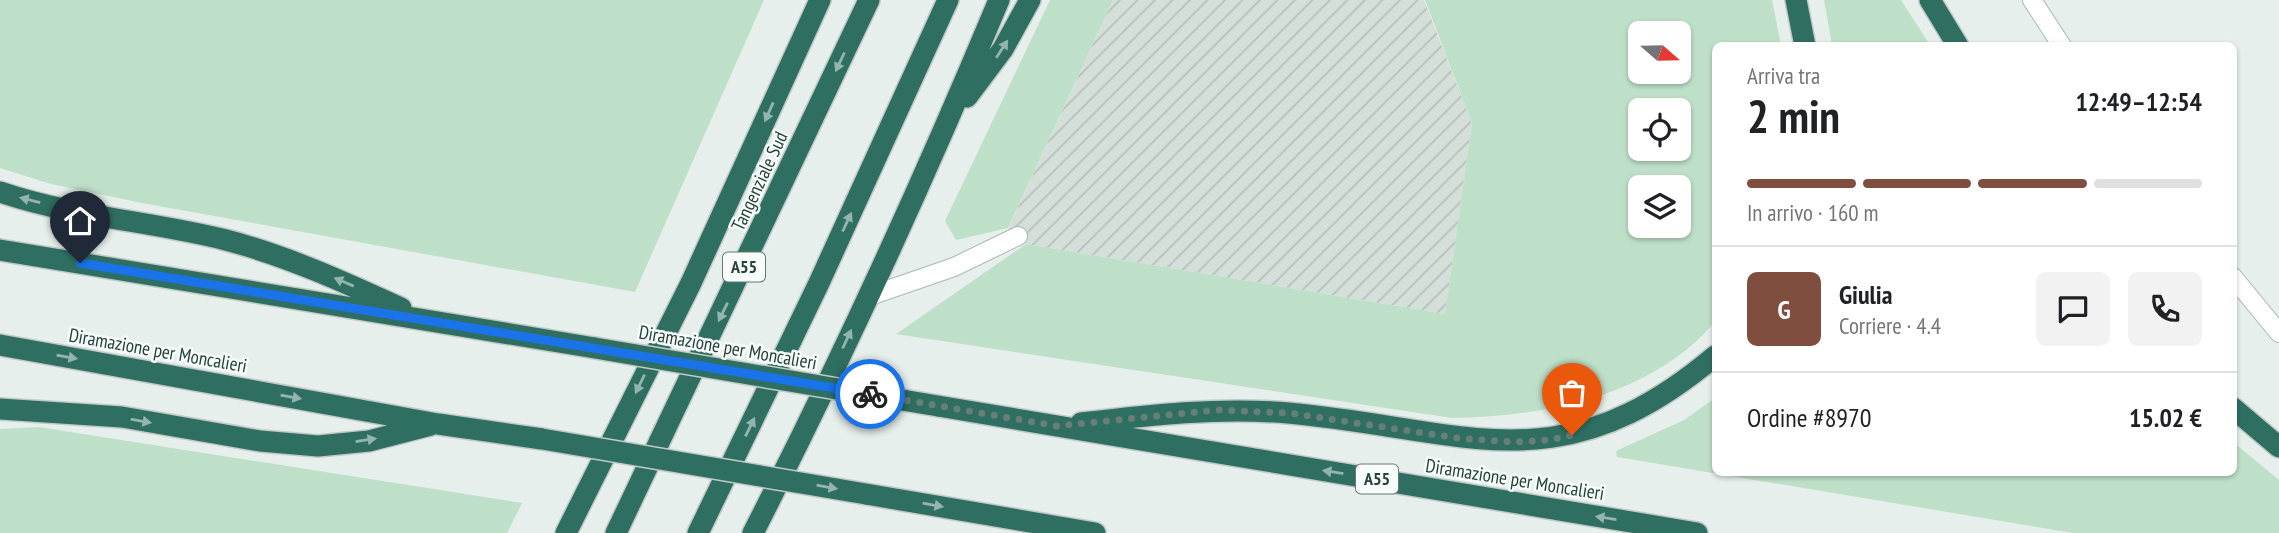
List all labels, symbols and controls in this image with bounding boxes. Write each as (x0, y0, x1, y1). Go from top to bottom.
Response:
north arrow (1628, 21, 1690, 84)
map controls (1628, 21, 1691, 238)
one-way arrow (995, 40, 1008, 59)
one-way arrow (835, 52, 846, 72)
text: Arriva tra (1747, 61, 1820, 90)
text: 12:49–12:54 (2075, 85, 2202, 118)
text: 2 min (1747, 86, 1840, 146)
button: locate (1628, 98, 1691, 161)
one-way arrow (763, 102, 775, 122)
street label: Tangenziale Sud (726, 128, 792, 234)
button: layers (1628, 175, 1691, 238)
pin (50, 191, 110, 263)
one-way arrow (19, 195, 41, 206)
text: In arrivo · 160 m (1747, 198, 1879, 227)
icon: home (61, 202, 99, 240)
one-way arrow (841, 212, 853, 232)
road number: A55 (723, 253, 765, 282)
button: chat (2036, 272, 2110, 346)
button: phone (2128, 272, 2202, 346)
one-way arrow (334, 276, 354, 288)
text: Giulia (1839, 278, 1892, 311)
text: G (1777, 293, 1791, 326)
one-way arrow (717, 302, 728, 322)
text: Corriere · 4.4 (1839, 311, 1941, 340)
street label: Diramazione per Moncalieri (637, 320, 819, 374)
street label: Diramazione per Moncalieri (67, 323, 249, 377)
one-way arrow (842, 329, 853, 350)
one-way arrow (56, 352, 78, 363)
courier (835, 359, 905, 429)
pin (1542, 363, 1602, 435)
one-way arrow (635, 374, 646, 394)
icon: bag (1553, 374, 1591, 412)
icon: bike (851, 375, 889, 413)
one-way arrow (280, 392, 302, 403)
text: Ordine #8970 (1747, 401, 1871, 434)
text: 15.02 € (2129, 401, 2202, 434)
one-way arrow (130, 416, 152, 427)
one-way arrow (744, 417, 755, 437)
one-way arrow (355, 434, 377, 445)
street label: Diramazione per Moncalieri (1424, 453, 1606, 505)
road number: A55 (1356, 464, 1398, 494)
one-way arrow (1322, 466, 1344, 477)
one-way arrow (816, 482, 838, 493)
one-way arrow (922, 500, 944, 511)
one-way arrow (1595, 512, 1617, 523)

